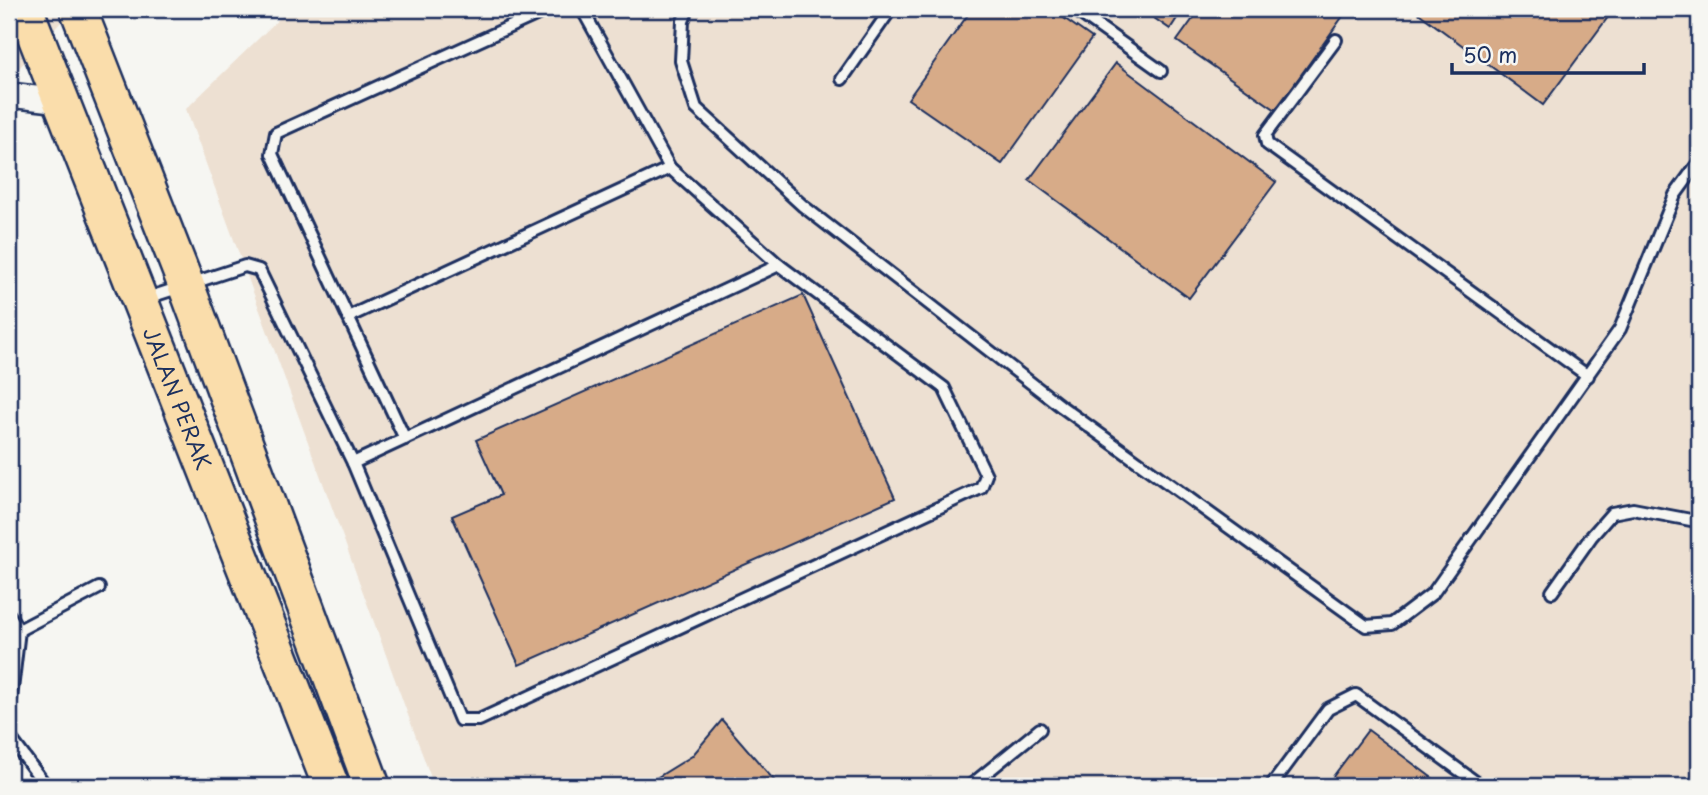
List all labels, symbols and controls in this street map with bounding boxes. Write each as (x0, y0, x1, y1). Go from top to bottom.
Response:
scale bar (1452, 32, 1645, 76)
text: 50 m (1463, 38, 1517, 70)
street label: JALAN PERAK (136, 322, 221, 474)

